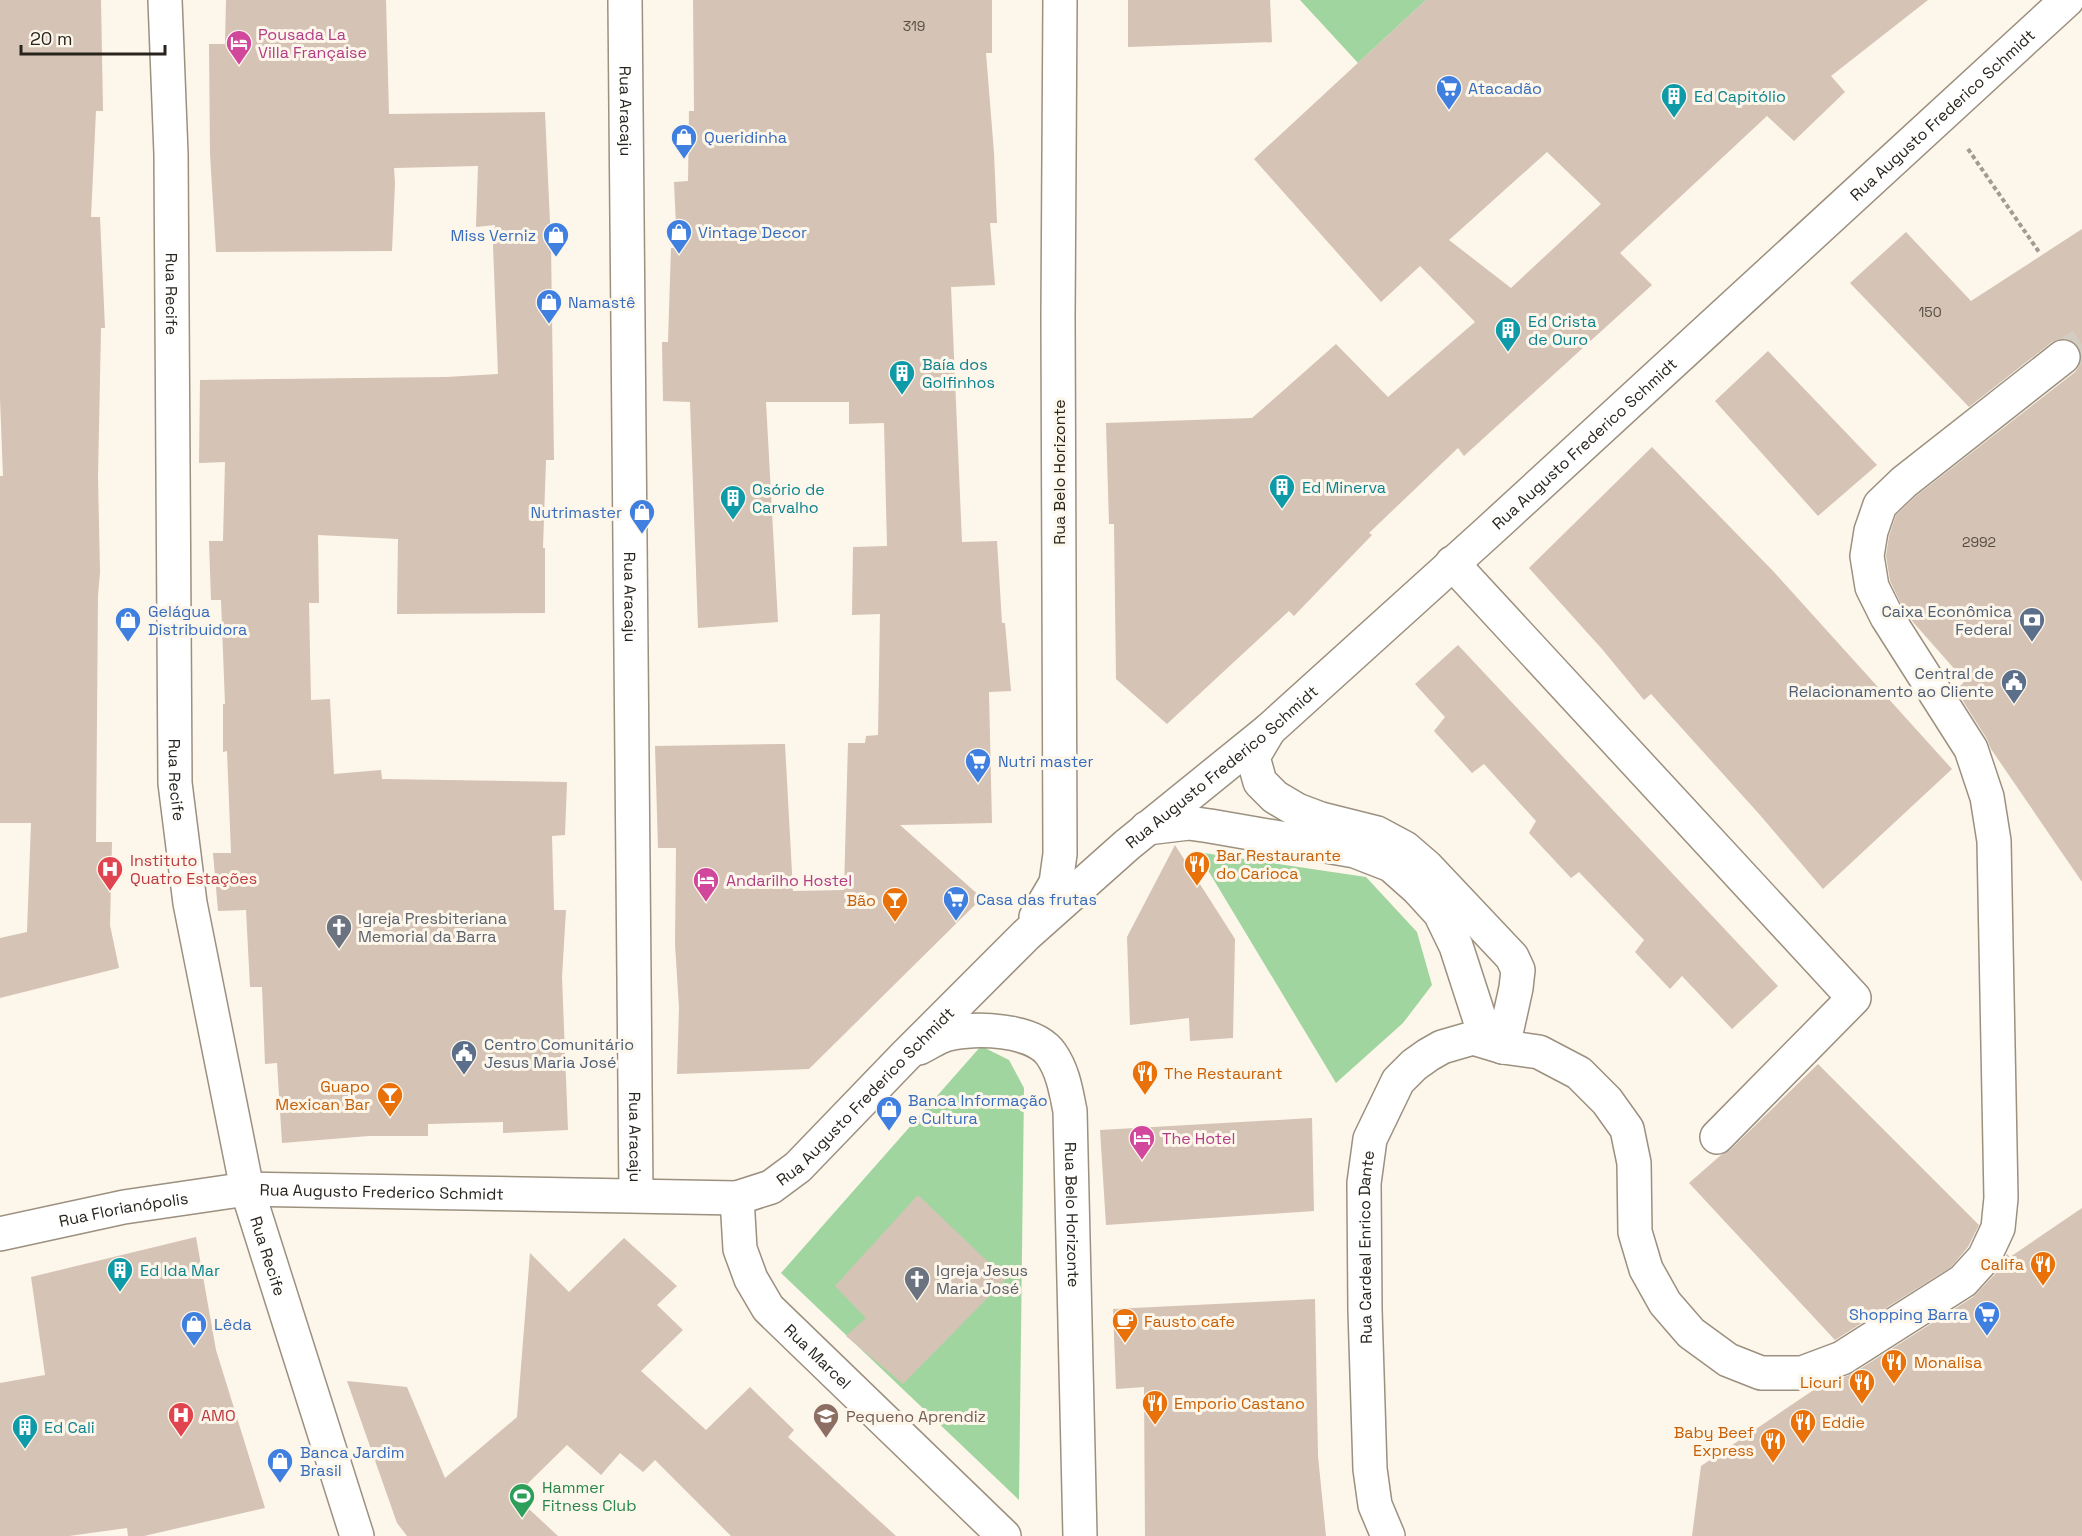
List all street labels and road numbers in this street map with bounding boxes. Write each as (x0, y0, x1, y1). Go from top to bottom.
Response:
street label: Rua Augusto Frederico Schmidt (1845, 24, 2039, 205)
street label: Rua Aracaju (615, 66, 637, 156)
street label: Rua Recife (161, 253, 183, 335)
street label: Rua Augusto Frederico Schmidt (1487, 353, 1681, 534)
street label: Rua Belo Horizonte (1049, 399, 1070, 545)
street label: Rua Aracaju (620, 552, 641, 642)
street label: Rua Augusto Frederico Schmidt (1121, 681, 1322, 853)
street label: Rua Recife (164, 739, 190, 822)
street label: Rua Augusto Frederico Schmidt (772, 1002, 959, 1190)
street label: Rua Aracaju (625, 1092, 646, 1182)
street label: Rua Belo Horizonte (1060, 1142, 1085, 1288)
street label: Rua Cardeal Enrico Dante (1353, 1149, 1379, 1344)
street label: Rua Augusto Frederico Schmidt (260, 1179, 504, 1204)
street label: Rua Florianópolis (57, 1187, 189, 1231)
street label: Rua Recife (246, 1214, 291, 1299)
street label: Rua Marcel (780, 1319, 856, 1393)

